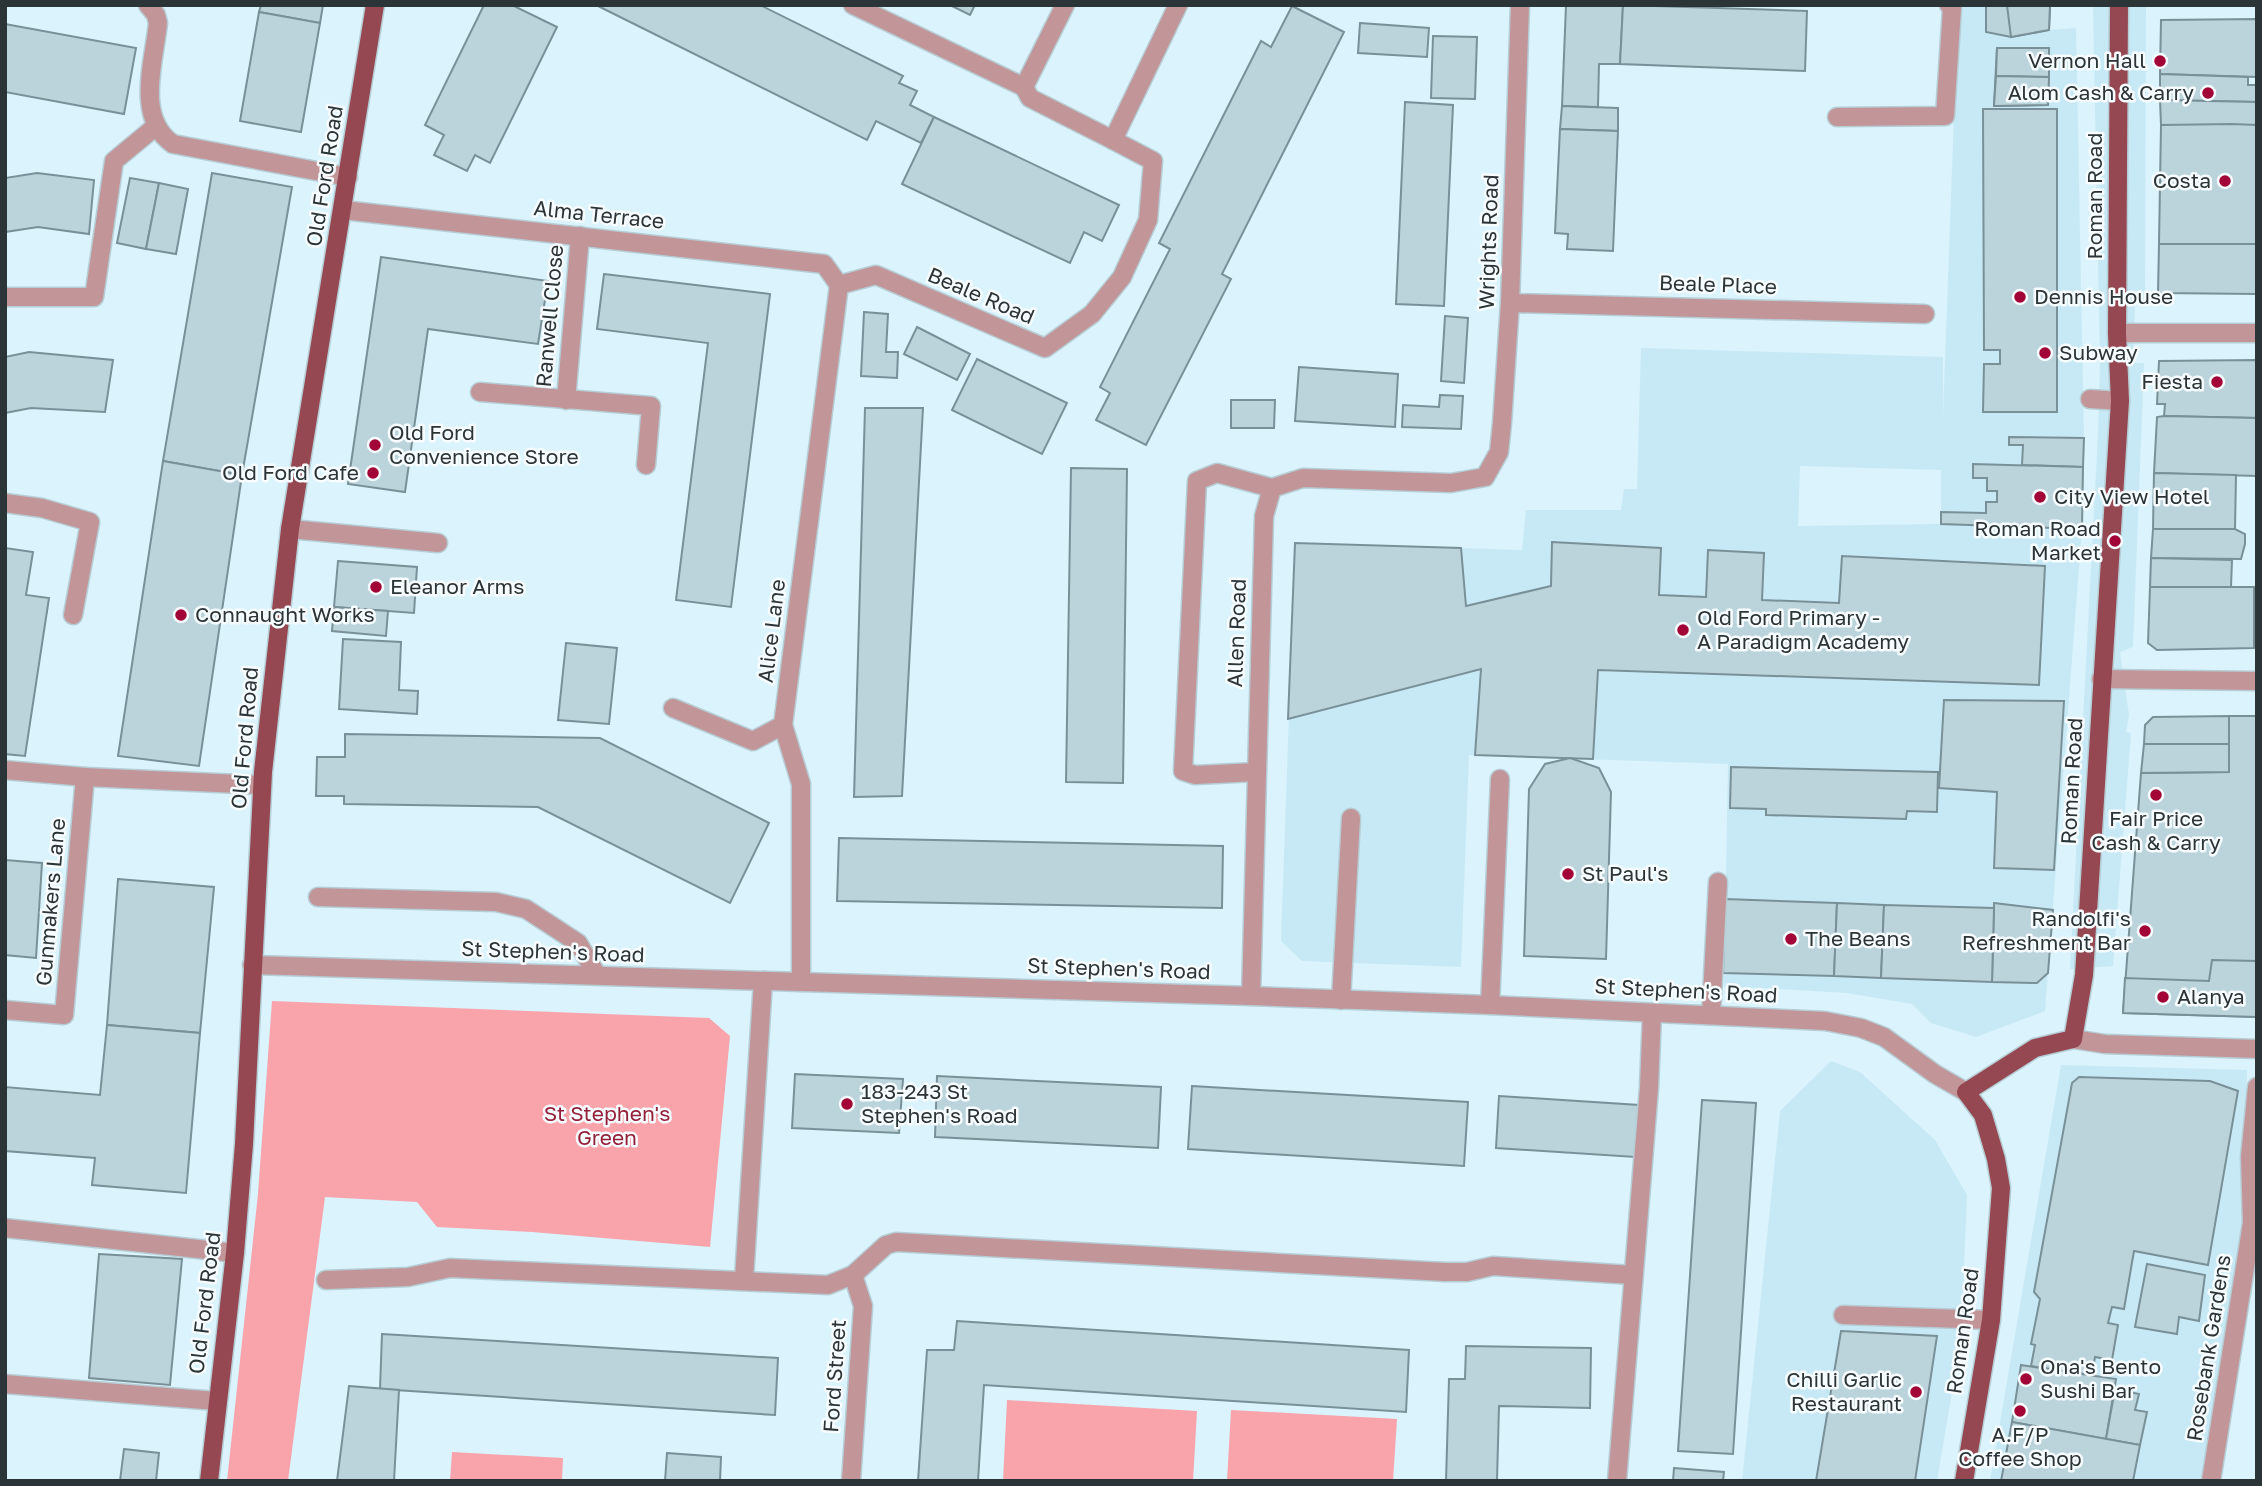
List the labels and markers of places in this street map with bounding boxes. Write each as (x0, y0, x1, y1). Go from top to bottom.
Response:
place label: Vernon Hall (2028, 47, 2146, 73)
marker: Vernon Hall (2152, 53, 2168, 69)
place label: Alom Cash & Carry (2008, 79, 2194, 105)
marker: Alom Cash & Carry (2200, 85, 2216, 101)
place label: Costa (2153, 167, 2211, 193)
marker: Costa (2217, 173, 2233, 189)
place label: Dennis House (2034, 283, 2173, 309)
marker: Dennis House (2012, 289, 2028, 305)
place label: Subway (2059, 339, 2138, 365)
marker: Subway (2037, 345, 2053, 361)
place label: Fiesta (2141, 368, 2203, 394)
marker: Fiesta (2209, 374, 2225, 390)
place label: Old Ford Convenience Store (389, 419, 579, 469)
marker: Old Ford Convenience Store (367, 437, 383, 453)
place label: Old Ford Cafe (222, 459, 359, 485)
marker: Old Ford Cafe (365, 465, 381, 481)
place label: City View Hotel (2054, 483, 2210, 509)
marker: City View Hotel (2032, 489, 2048, 505)
place label: Roman Road Market (1974, 515, 2101, 565)
marker: Roman Road Market (2107, 533, 2123, 549)
place label: Eleanor Arms (390, 573, 524, 599)
marker: Eleanor Arms (368, 579, 384, 595)
place label: Connaught Works (195, 601, 375, 627)
place label: Old Ford Primary - A Paradigm Academy (1697, 604, 1909, 654)
marker: Connaught Works (173, 607, 189, 623)
marker: Old Ford Primary - A Paradigm Academy (1675, 622, 1691, 638)
marker: Fair Price Cash & Carry (2148, 787, 2164, 803)
place label: Fair Price Cash & Carry (2091, 805, 2221, 855)
place label: St Paul's (1582, 860, 1668, 886)
marker: St Paul's (1560, 866, 1576, 882)
place label: Randolfi's Refreshment Bar (1962, 905, 2131, 955)
marker: Randolfi's Refreshment Bar (2137, 923, 2153, 939)
place label: The Beans (1805, 925, 1911, 951)
marker: The Beans (1783, 931, 1799, 947)
place label: Alanya (2177, 983, 2245, 1009)
marker: Alanya (2155, 989, 2171, 1005)
place label: 183-243 St Stephen's Road (861, 1078, 1018, 1128)
marker: 183-243 St Stephen's Road (839, 1096, 855, 1112)
place label: Ona's Bento Sushi Bar (2040, 1353, 2161, 1403)
place label: Chilli Garlic Restaurant (1786, 1366, 1902, 1416)
marker: Ona's Bento Sushi Bar (2018, 1371, 2034, 1387)
marker: Chilli Garlic Restaurant (1908, 1384, 1924, 1400)
marker: A.F/P Coffee Shop (2012, 1403, 2028, 1419)
place label: A.F/P Coffee Shop (1958, 1421, 2082, 1471)

